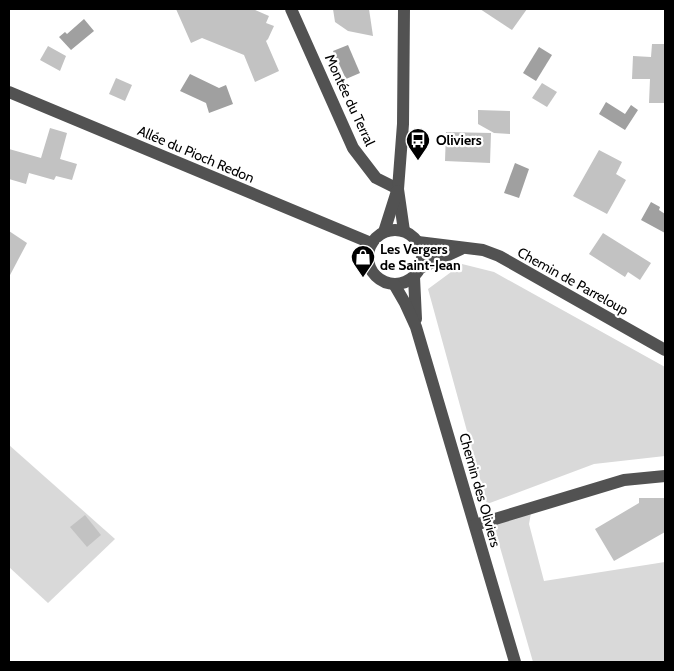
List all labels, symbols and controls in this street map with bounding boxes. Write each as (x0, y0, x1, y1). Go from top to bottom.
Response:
street label: Montée du Terral (321, 51, 379, 149)
street label: Allée du Pioch Redon (135, 121, 257, 187)
bus stop icon: Oliviers (405, 127, 431, 161)
place label: Oliviers (436, 131, 482, 149)
place label: Les Vergers de Saint-Jean (380, 240, 461, 274)
street label: Chemin de Parreloup (514, 243, 632, 319)
shop icon: Les Vergers de Saint-Jean (350, 244, 376, 278)
street label: Chemin des Oliviers (455, 431, 505, 549)

